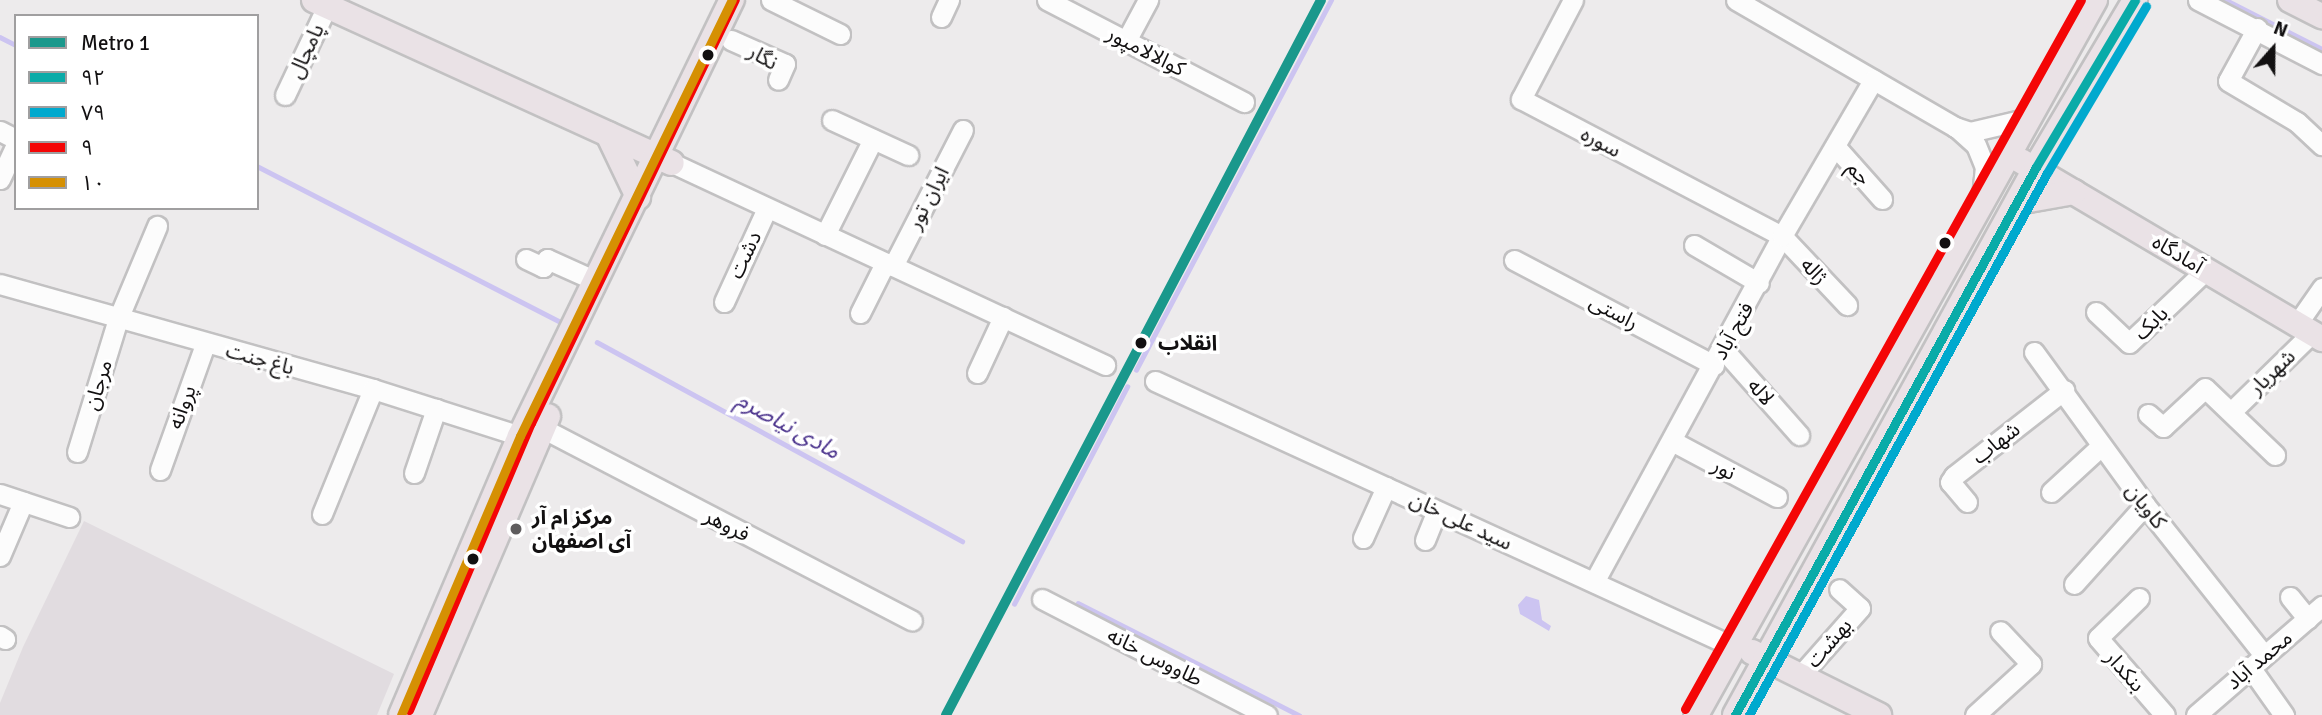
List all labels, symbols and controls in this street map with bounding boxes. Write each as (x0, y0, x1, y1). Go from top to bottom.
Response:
legend (14, 14, 259, 210)
north arrow (2238, 14, 2308, 84)
text: N (2270, 16, 2291, 43)
street label: پامچال (282, 20, 330, 82)
street label: کوالالامپور (1103, 21, 1189, 81)
text: Metro 1 (81, 30, 150, 56)
street label: نگار (744, 39, 782, 75)
unlabelled marker (701, 48, 715, 62)
text: ۹۲ (81, 65, 105, 91)
text: ۷۹ (81, 100, 105, 126)
street label: سوره (1577, 121, 1625, 163)
text: ۹ (81, 135, 93, 161)
street label: جم (1842, 156, 1876, 190)
street label: ایران تور (902, 162, 954, 234)
text: ۱۰ (81, 170, 105, 196)
street label: دشت (723, 227, 767, 283)
street label: آمادگاه (2148, 229, 2208, 279)
unlabelled marker (1938, 236, 1952, 250)
street label: ژاله (1795, 252, 1833, 290)
street label: راستی (1585, 289, 1643, 335)
street label: فتح آباد (1707, 298, 1759, 364)
street label: بابک (2129, 301, 2173, 345)
place label: انقلاب (1158, 330, 1217, 356)
marker: انقلاب (1130, 332, 1152, 354)
street label: باغ جنت (223, 338, 297, 380)
street label: شهریار (2244, 344, 2300, 400)
street label: مرجان (78, 357, 118, 413)
street label: لاله (1742, 373, 1780, 411)
street label: پروانه (162, 382, 202, 432)
water label: مادی نیاصرم (732, 386, 844, 466)
street label: شهاب (1967, 416, 2025, 470)
street label: نور (1708, 452, 1740, 486)
street label: کاویان (2120, 478, 2172, 534)
street label: سید علی خان (1406, 486, 1516, 556)
street label: فروهر (700, 503, 754, 547)
place label: مرکز ام آر آی اصفهان (532, 504, 631, 554)
marker: مرکز ام آر آی اصفهان (506, 519, 526, 539)
unlabelled marker (466, 552, 480, 566)
street label: بهشت (1801, 613, 1857, 673)
street label: طاووس خانه (1103, 622, 1207, 692)
street label: محمد آباد (2221, 625, 2297, 695)
street label: بنکدار (2100, 645, 2150, 697)

